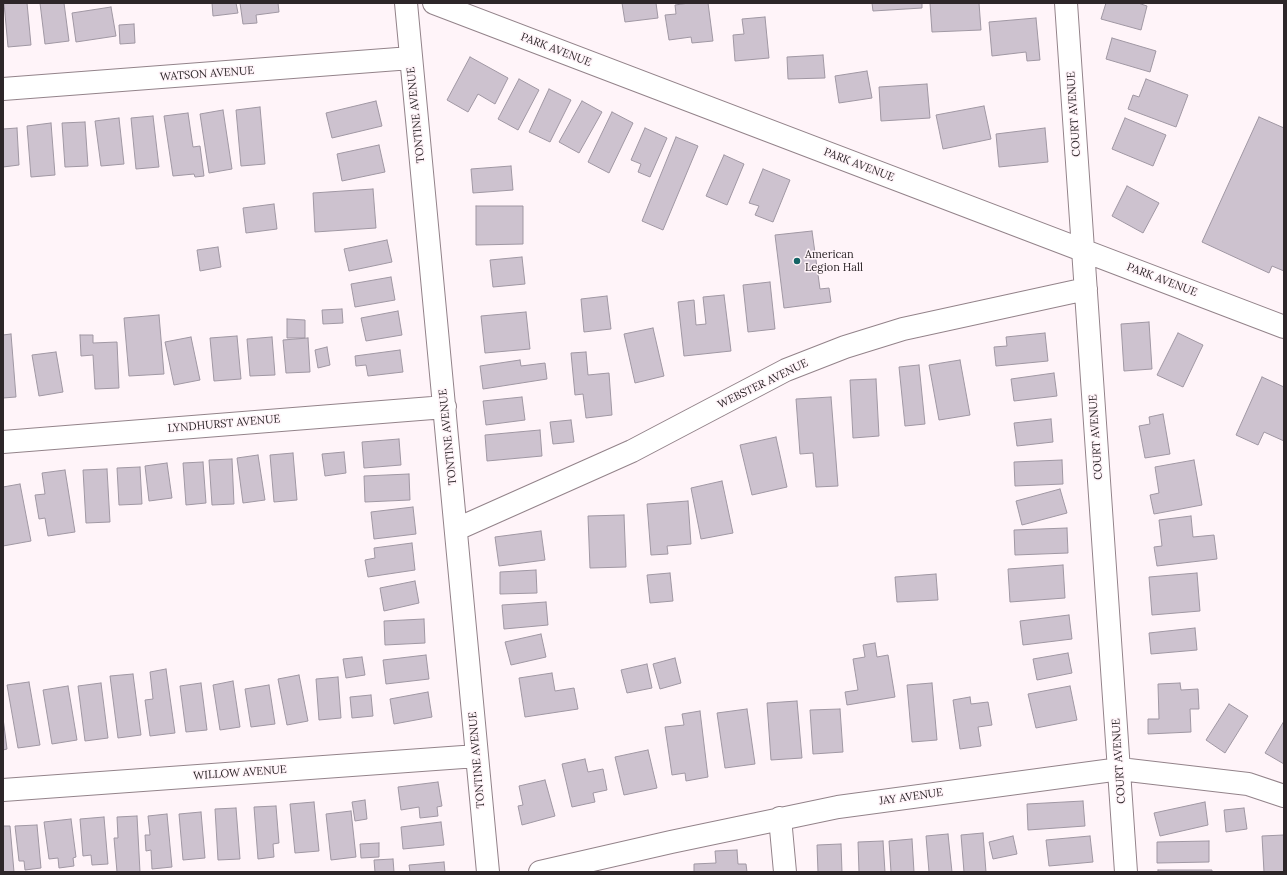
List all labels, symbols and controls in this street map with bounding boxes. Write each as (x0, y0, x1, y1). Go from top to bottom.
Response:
street label: PARK AVENUE (519, 30, 593, 70)
street label: WATSON AVENUE (160, 64, 254, 84)
street label: TONTINE AVENUE (404, 66, 428, 164)
street label: COURT AVENUE (1064, 71, 1084, 157)
street label: PARK AVENUE (822, 145, 896, 185)
place label: American Legion Hall (805, 248, 863, 274)
marker: American Legion Hall (792, 256, 802, 266)
street label: PARK AVENUE (1125, 260, 1199, 300)
street label: WEBSTER AVENUE (716, 356, 810, 412)
street label: TONTINE AVENUE (436, 388, 460, 486)
street label: COURT AVENUE (1086, 394, 1106, 480)
street label: LYNDHURST AVENUE (167, 413, 281, 435)
street label: TONTINE AVENUE (466, 711, 488, 809)
street label: COURT AVENUE (1109, 718, 1129, 804)
street label: WILLOW AVENUE (193, 763, 287, 783)
street label: JAY AVENUE (878, 786, 944, 808)

